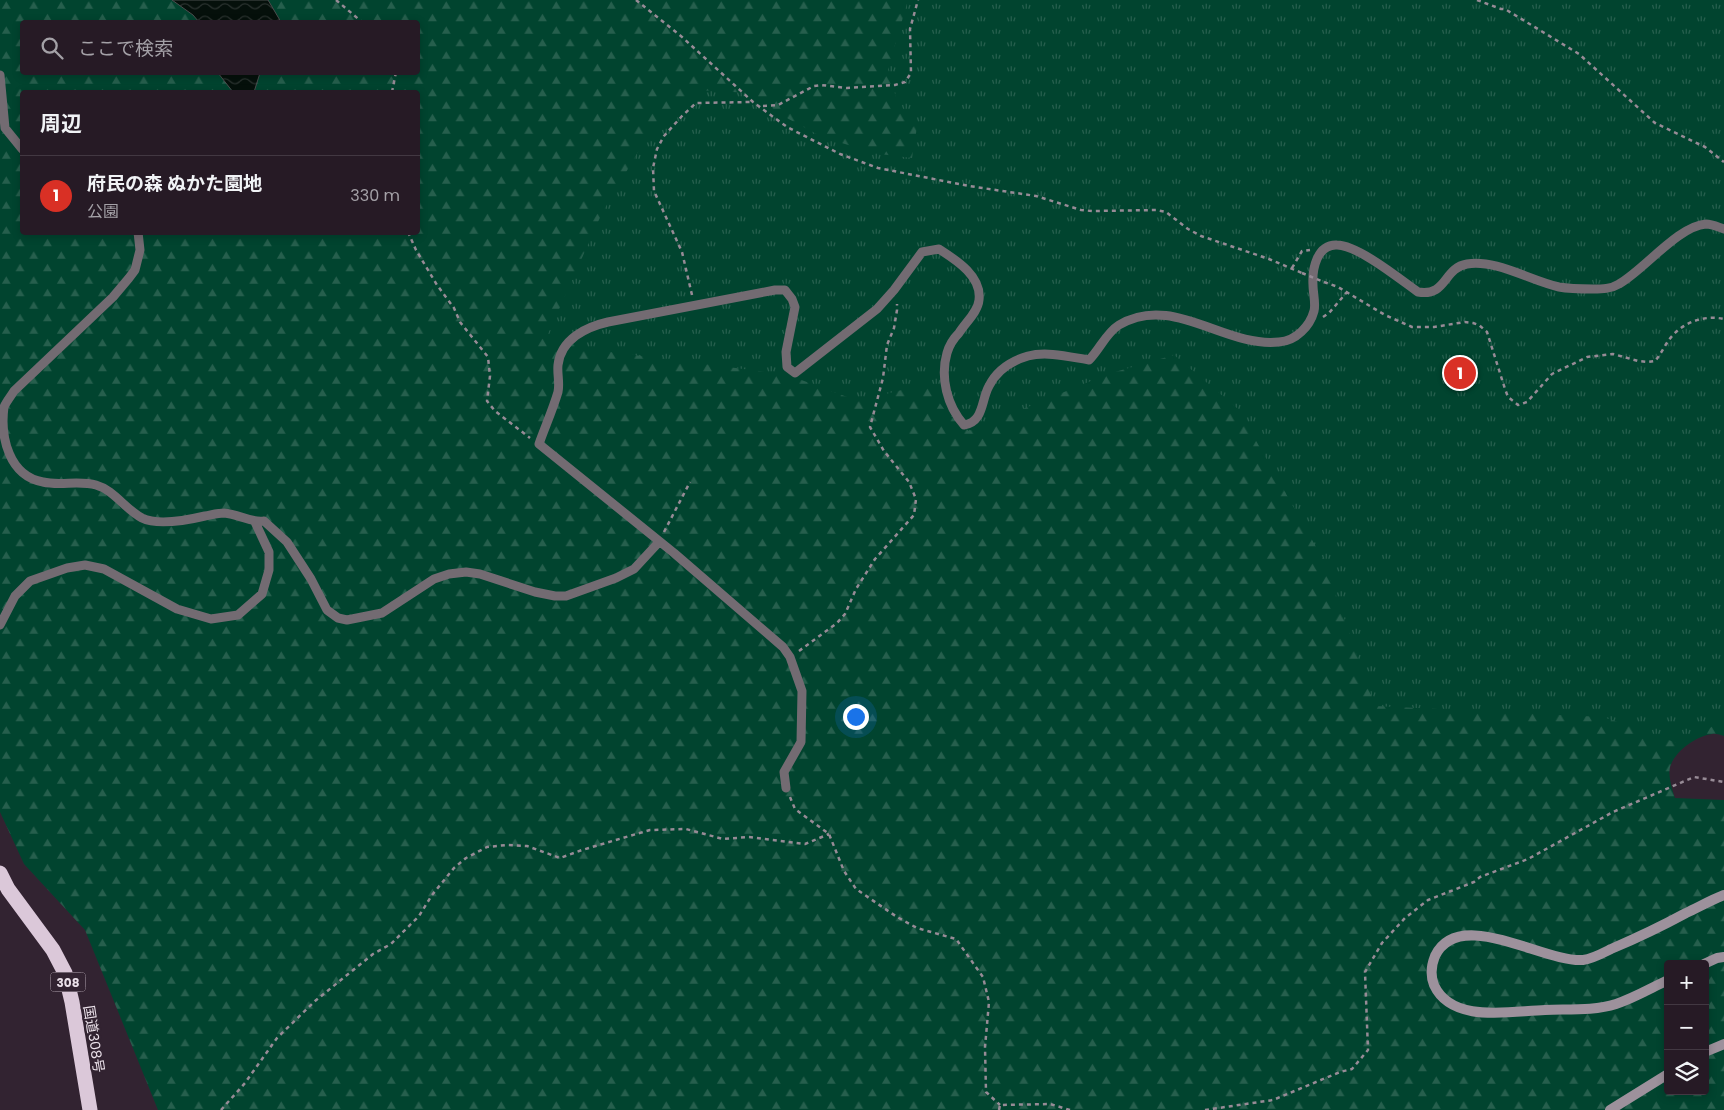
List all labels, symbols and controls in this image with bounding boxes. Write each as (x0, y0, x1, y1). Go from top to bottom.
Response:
search box (20, 20, 420, 75)
icon: search (38, 34, 66, 62)
text: ここで検索 (78, 35, 173, 62)
text: 周辺 (40, 109, 82, 138)
text: 府民の森 ぬかた園地 (87, 170, 262, 197)
text: 1 (53, 184, 59, 207)
text: 330 m (350, 184, 400, 207)
text: 公園 (87, 200, 119, 223)
pin: 1 (1444, 354, 1476, 392)
your location (843, 704, 869, 730)
map controls (1664, 960, 1709, 1095)
button: + (1664, 960, 1709, 1005)
road number: 308 (50, 972, 86, 992)
street label: 国道308号 (79, 1004, 109, 1074)
button: − (1664, 1005, 1709, 1050)
button: layers (1664, 1050, 1709, 1095)

